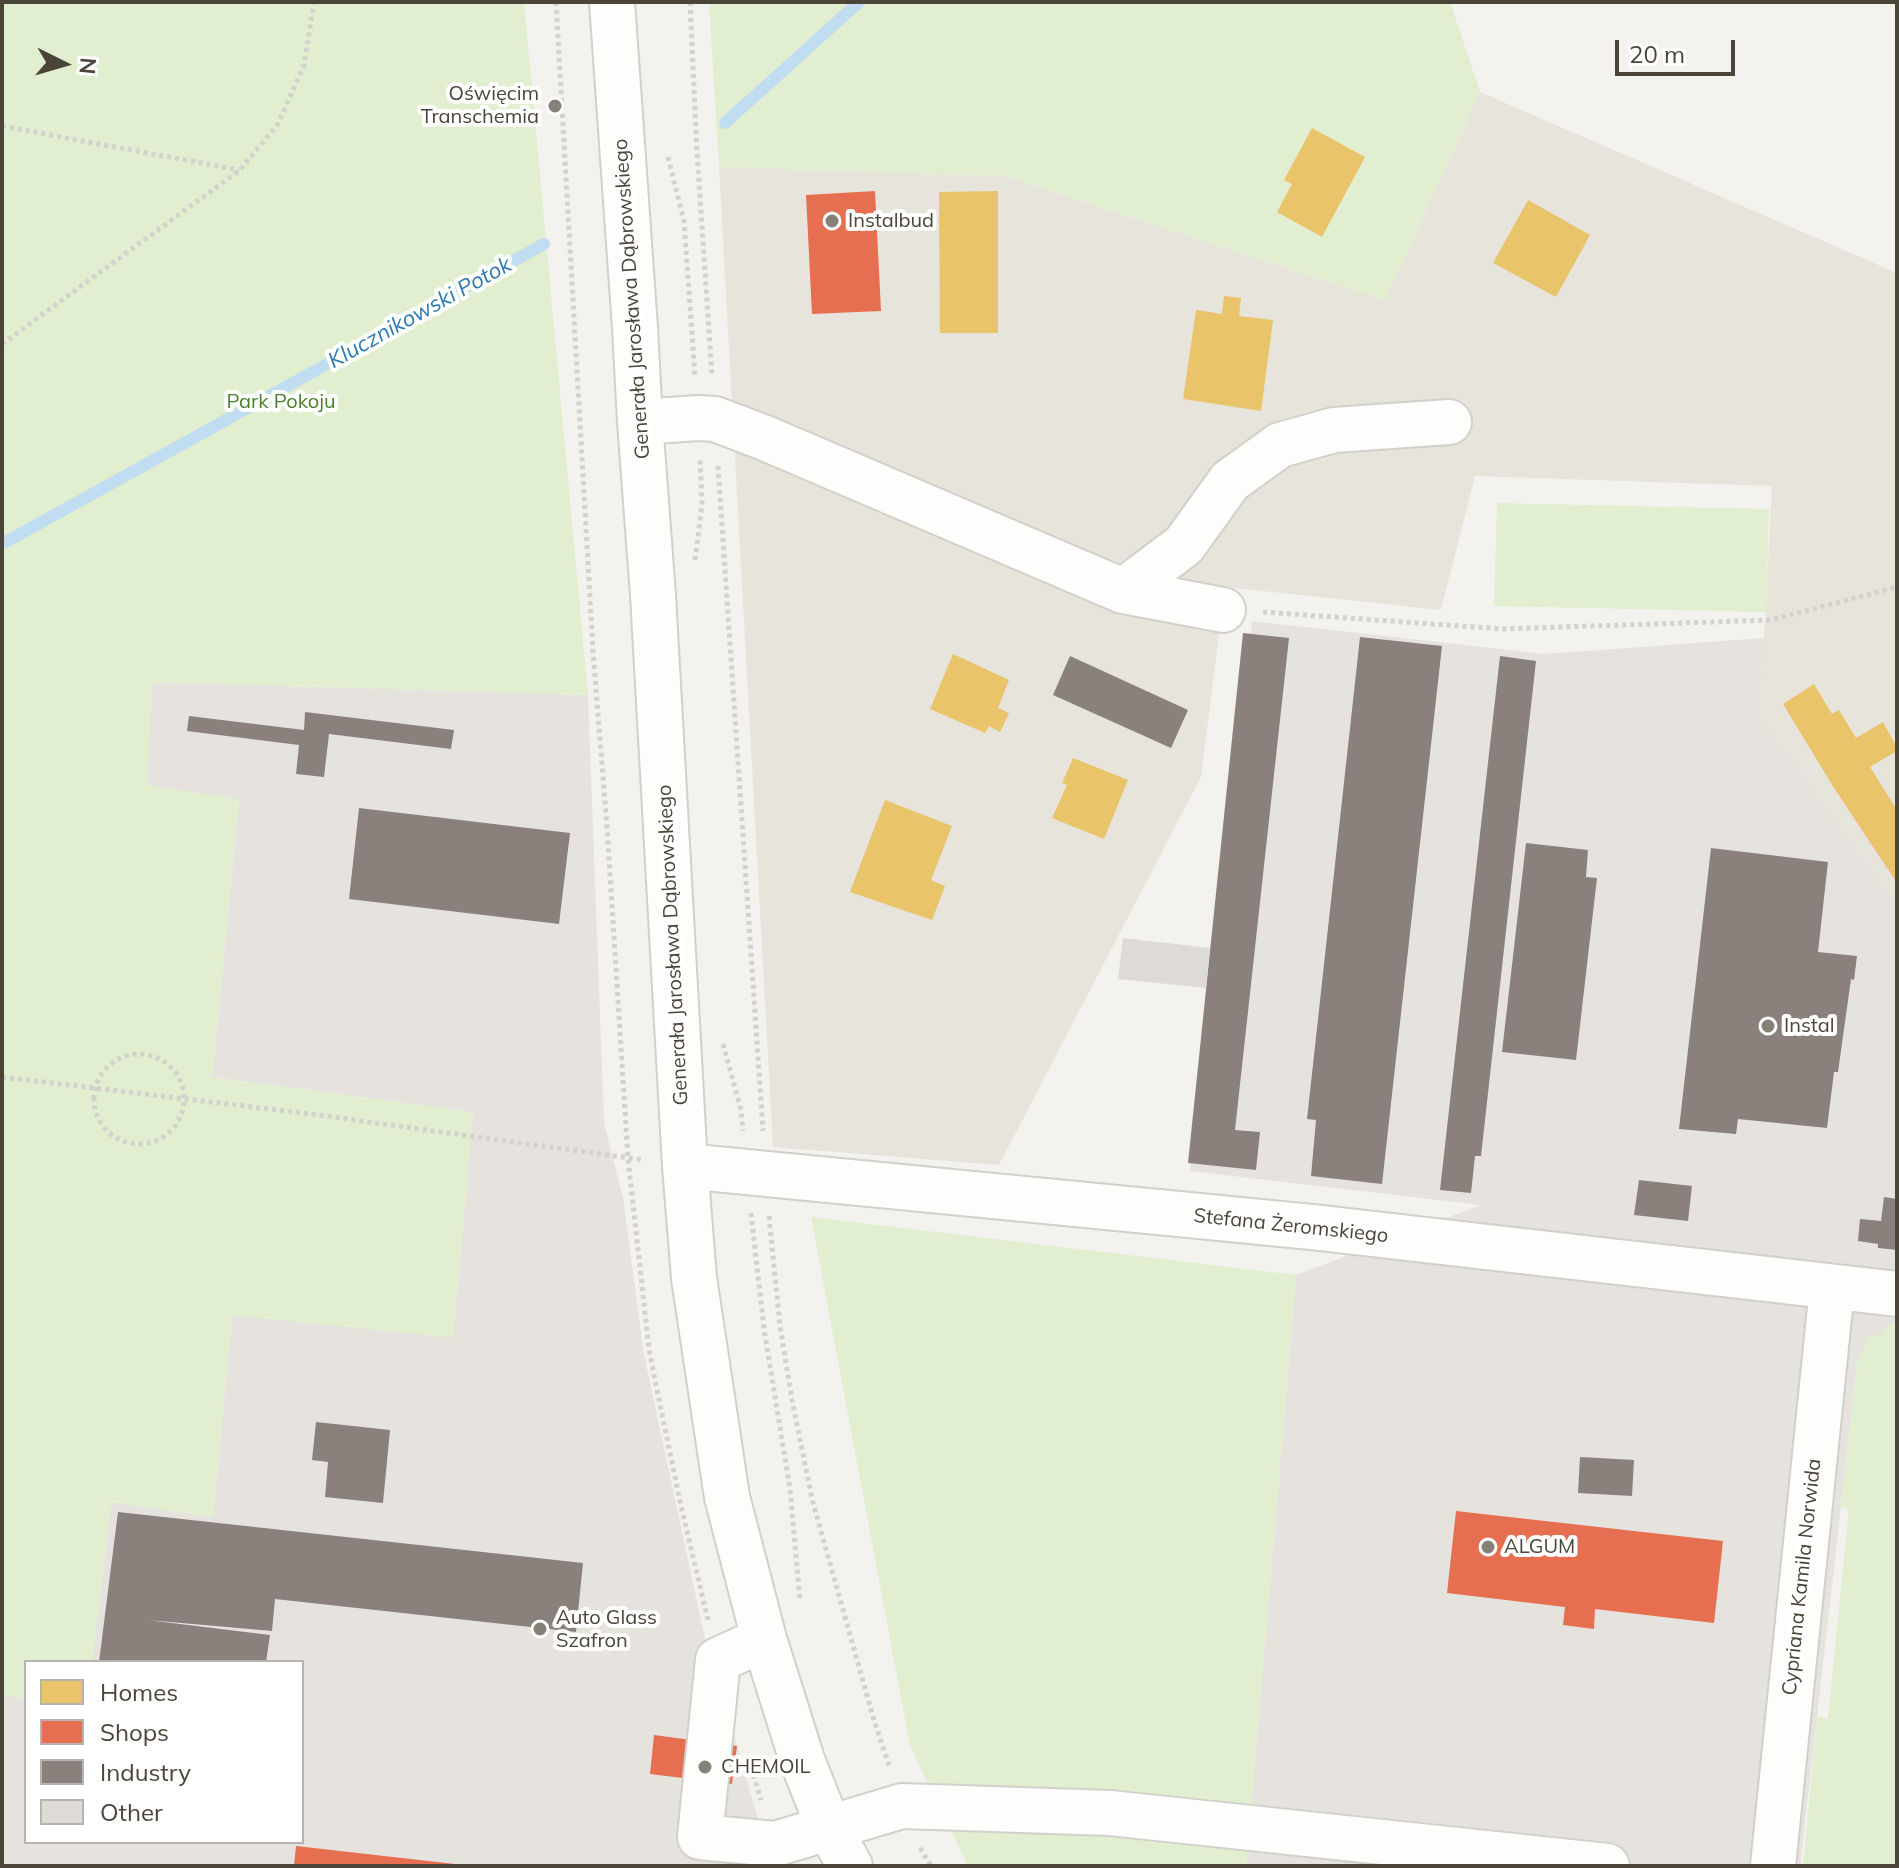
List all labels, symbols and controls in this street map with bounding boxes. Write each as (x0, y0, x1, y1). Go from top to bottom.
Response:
north arrow (24, 24, 104, 104)
scale bar (1619, 24, 1739, 74)
text: 20 m (1629, 39, 1685, 69)
text: N (73, 57, 103, 76)
place label: Oświęcim Transchemia (421, 82, 539, 129)
marker: Oświęcim Transchemia (546, 97, 564, 115)
street label: Generała Jarosława Dąbrowskiego (609, 138, 655, 460)
place label: Instalbud (848, 209, 934, 233)
marker: Instalbud (823, 212, 841, 230)
water label: Klucznikowski Potok (324, 252, 516, 374)
park label: Park Pokoju (226, 390, 336, 414)
street label: Generała Jarosława Dąbrowskiego (653, 784, 693, 1106)
place label: Instal (1784, 1014, 1834, 1038)
marker: Instal (1759, 1017, 1777, 1035)
street label: Stefana Żeromskiego (1192, 1204, 1390, 1248)
street label: Cypriana Kamila Norwida (1778, 1457, 1826, 1697)
place label: ALGUM (1504, 1535, 1575, 1559)
marker: ALGUM (1479, 1538, 1497, 1556)
place label: Auto Glass Szafron (556, 1606, 657, 1653)
marker: Auto Glass Szafron (531, 1620, 549, 1638)
legend (24, 1660, 304, 1844)
text: Homes (100, 1677, 178, 1707)
text: Shops (100, 1717, 169, 1747)
place label: CHEMOIL (721, 1755, 810, 1779)
text: Industry (100, 1757, 191, 1787)
marker: CHEMOIL (696, 1758, 714, 1776)
text: Other (100, 1797, 163, 1827)

